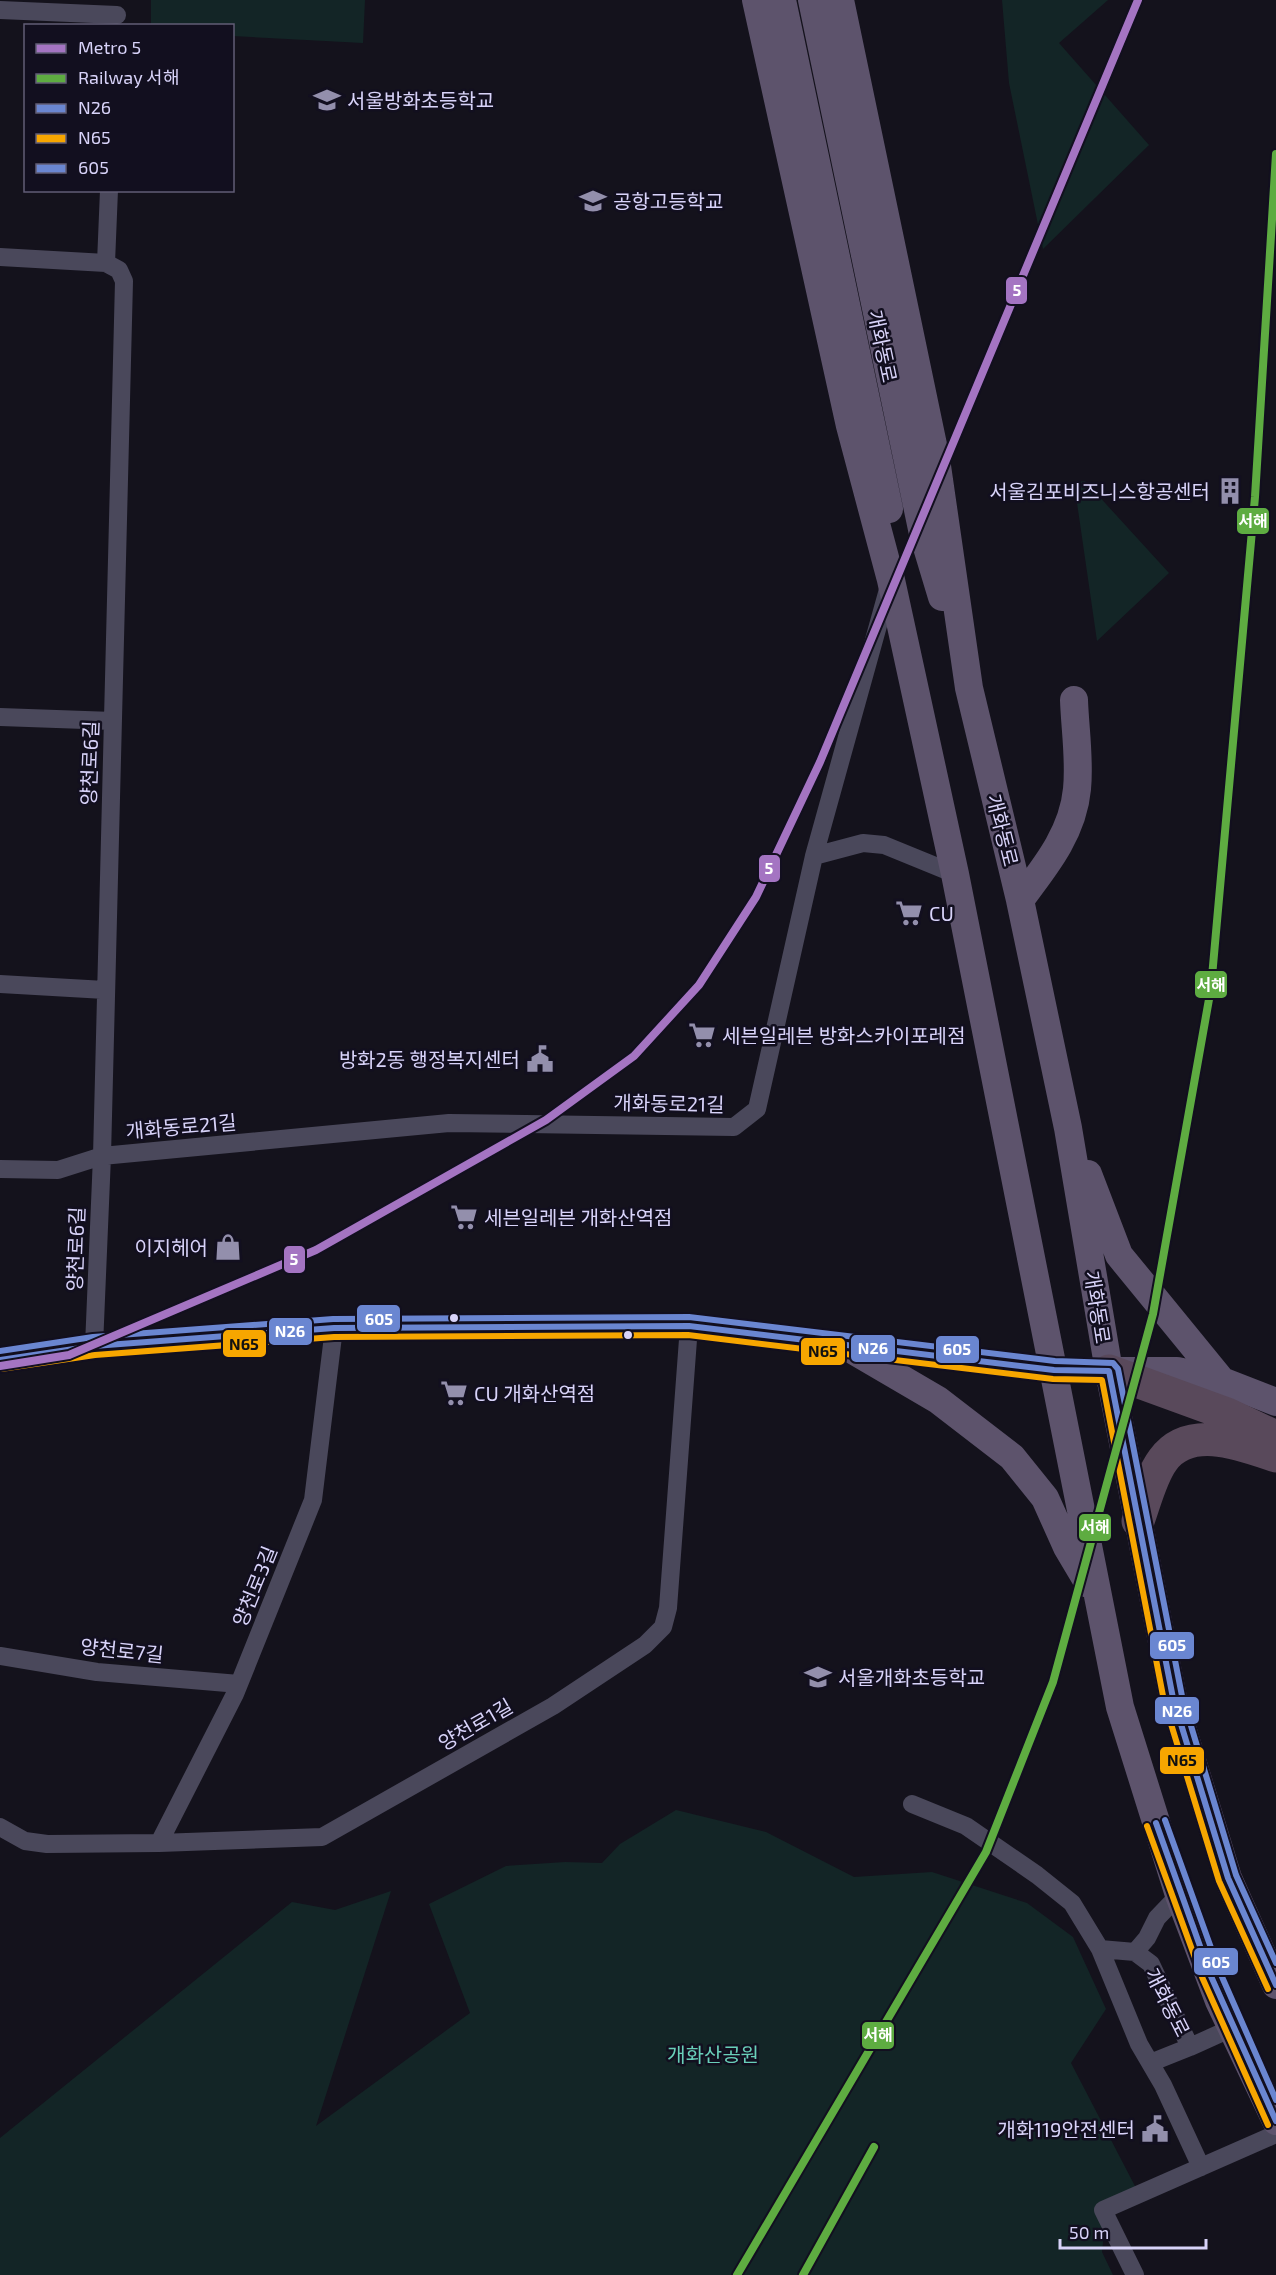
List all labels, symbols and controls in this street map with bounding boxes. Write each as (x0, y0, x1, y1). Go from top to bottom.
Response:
legend (24, 24, 234, 192)
text: Metro 5 (78, 36, 141, 58)
text: Railway 서해 (78, 66, 179, 88)
school or university icon: 서울방화초등학교 (312, 85, 342, 115)
place label: 서울방화초등학교 (347, 88, 494, 112)
text: N26 (78, 96, 111, 118)
text: N65 (78, 126, 111, 148)
text: 605 (78, 156, 109, 178)
school or university icon: 공항고등학교 (578, 186, 608, 216)
place label: 공항고등학교 (613, 189, 723, 213)
line badge: 5 (1005, 276, 1028, 305)
text: 5 (1013, 280, 1022, 299)
street label: 개화동로 (864, 308, 902, 384)
building icon: 서울김포비즈니스항공센터 (1215, 476, 1245, 506)
place label: 서울김포비즈니스항공센터 (989, 479, 1210, 503)
line badge: 서해 (1236, 507, 1270, 535)
text: 서해 (1238, 511, 1268, 530)
street label: 양천로6길 (76, 720, 102, 806)
street label: 개화동로 (982, 791, 1024, 869)
line badge: 5 (758, 854, 781, 883)
text: 5 (765, 858, 774, 877)
supermarket icon: CU (894, 898, 924, 928)
place label: CU (929, 901, 954, 925)
line badge: 서해 (1194, 970, 1228, 999)
text: 서해 (1196, 975, 1226, 994)
supermarket icon: 세븐일레븐 방화스카이포레점 (687, 1020, 717, 1050)
place label: 세븐일레븐 방화스카이포레점 (722, 1023, 966, 1047)
public building icon: 방화2동 행정복지센터 (525, 1044, 555, 1074)
place label: 방화2동 행정복지센터 (339, 1047, 520, 1071)
street label: 개화동로21길 (613, 1090, 725, 1116)
street label: 개화동로21길 (125, 1109, 237, 1143)
supermarket icon: 세븐일레븐 개화산역점 (449, 1202, 479, 1232)
place label: 세븐일레븐 개화산역점 (484, 1205, 672, 1229)
street label: 양천로6길 (62, 1206, 88, 1292)
shop icon: 이지헤어 (213, 1232, 243, 1262)
place label: 이지헤어 (134, 1235, 208, 1259)
line badge: 5 (283, 1245, 306, 1274)
text: 5 (290, 1249, 299, 1268)
street label: 개화동로 (1080, 1269, 1116, 1345)
line badge: 605 (356, 1304, 401, 1333)
text: 605 (365, 1309, 393, 1328)
unlabelled marker (448, 1312, 460, 1324)
line badge: N26 (268, 1317, 313, 1346)
text: N26 (275, 1321, 305, 1340)
line badge: N65 (222, 1329, 267, 1358)
unlabelled marker (622, 1329, 634, 1341)
text: N65 (229, 1334, 259, 1353)
line badge: N26 (850, 1334, 896, 1363)
line badge: 605 (935, 1335, 980, 1364)
line badge: N65 (800, 1337, 846, 1366)
text: N26 (858, 1338, 888, 1357)
text: 605 (943, 1339, 971, 1358)
text: N65 (808, 1341, 838, 1360)
supermarket icon: CU 개화산역점 (439, 1378, 469, 1408)
place label: CU 개화산역점 (474, 1381, 595, 1405)
line badge: 서해 (1078, 1513, 1112, 1542)
text: 서해 (1080, 1517, 1110, 1536)
street label: 양천로3길 (227, 1542, 281, 1630)
line badge: 605 (1149, 1631, 1195, 1660)
street label: 양천로7길 (79, 1634, 165, 1666)
text: 605 (1158, 1635, 1186, 1654)
school or university icon: 서울개화초등학교 (803, 1662, 833, 1692)
place label: 서울개화초등학교 (838, 1665, 985, 1689)
street label: 양천로1길 (434, 1693, 516, 1755)
line badge: N26 (1154, 1696, 1200, 1725)
text: N26 (1162, 1701, 1192, 1720)
line badge: N65 (1159, 1746, 1205, 1775)
text: N65 (1167, 1750, 1197, 1769)
line badge: 605 (1193, 1947, 1239, 1976)
text: 605 (1202, 1952, 1230, 1971)
street label: 개화동로 (1141, 1964, 1195, 2040)
line badge: 서해 (861, 2021, 895, 2050)
text: 서해 (863, 2025, 893, 2044)
park label: 개화산공원 (667, 2042, 759, 2066)
public building icon: 개화119안전센터 (1140, 2114, 1170, 2144)
place label: 개화119안전센터 (997, 2117, 1135, 2141)
scale bar (1060, 2212, 1206, 2250)
text: 50 m (1069, 2221, 1109, 2243)

